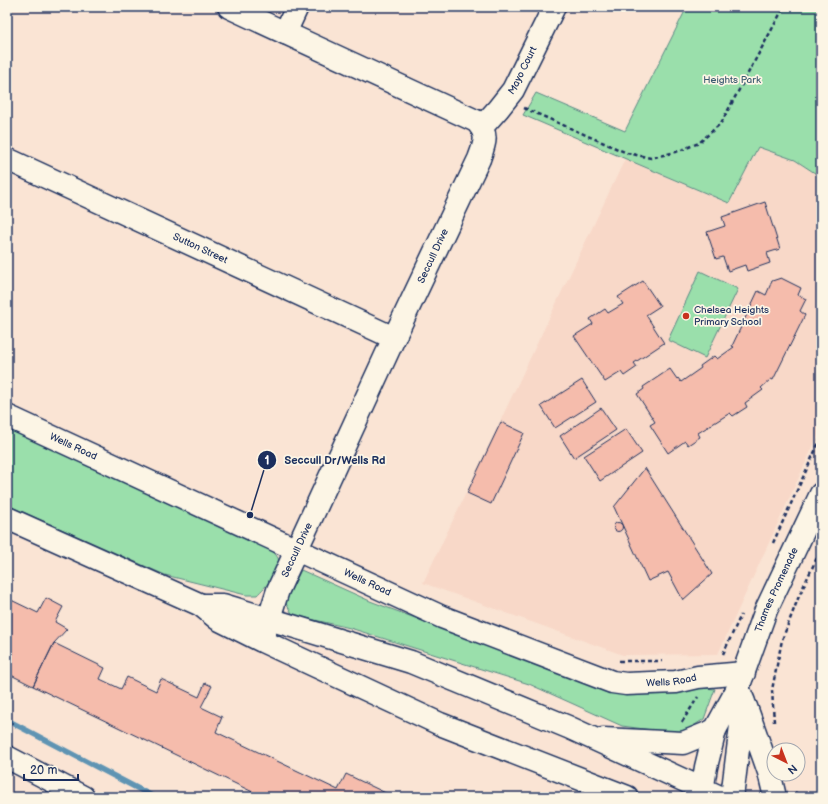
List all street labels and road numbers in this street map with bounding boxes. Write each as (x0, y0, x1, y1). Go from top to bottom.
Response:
street label: Mayo Court (506, 45, 540, 97)
street label: Seccull Drive (415, 227, 451, 285)
street label: Sutton Street (171, 231, 230, 266)
street label: Wells Road (48, 431, 99, 463)
street label: Seccull Drive (279, 521, 315, 579)
street label: Thames Promenade (753, 546, 801, 634)
street label: Wells Road (342, 566, 393, 599)
street label: Wells Road (646, 671, 698, 689)

